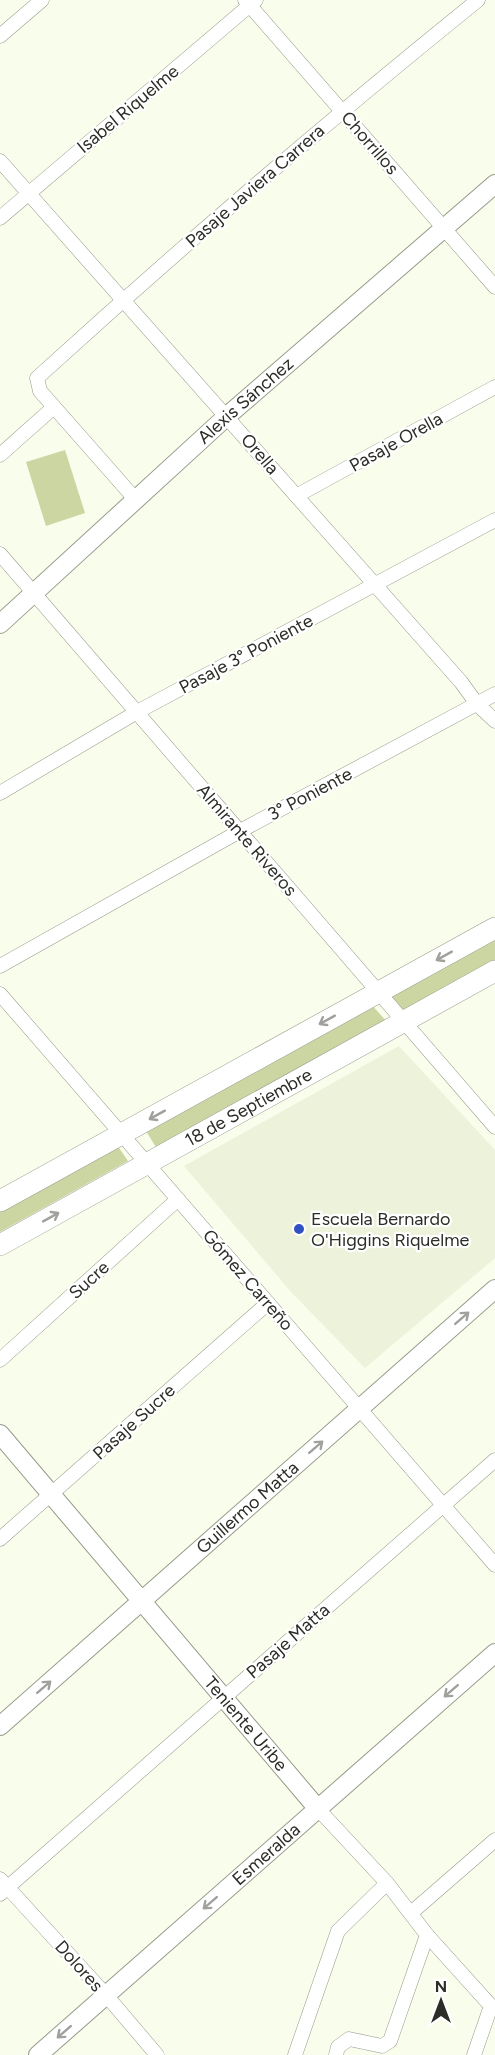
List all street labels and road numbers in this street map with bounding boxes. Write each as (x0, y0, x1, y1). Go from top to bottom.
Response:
street label: Isabel Riquelme (73, 60, 183, 158)
street label: Chorrillos (337, 107, 403, 179)
street label: Pasaje Javiera Carrera (181, 120, 329, 252)
street label: Alexis Sánchez (193, 353, 298, 448)
street label: Pasaje Orella (346, 407, 446, 477)
street label: Orella (236, 429, 284, 479)
street label: Pasaje 3° Poniente (175, 609, 317, 699)
street label: 3° Poniente (264, 763, 356, 825)
street label: Almirante Riveros (192, 779, 302, 901)
street label: 18 de Septiembre (181, 1063, 316, 1151)
street label: Gómez Carreño (198, 1225, 298, 1335)
street label: Sucre (64, 1256, 114, 1304)
street label: Pasaje Sucre (88, 1379, 180, 1465)
street label: Guillermo Matta (192, 1457, 303, 1559)
street label: Pasaje Matta (242, 1599, 334, 1683)
street label: Teniente Uribe (199, 1672, 292, 1776)
street label: Esmeralda (228, 1818, 305, 1890)
street label: Dolores (50, 1936, 108, 1996)

